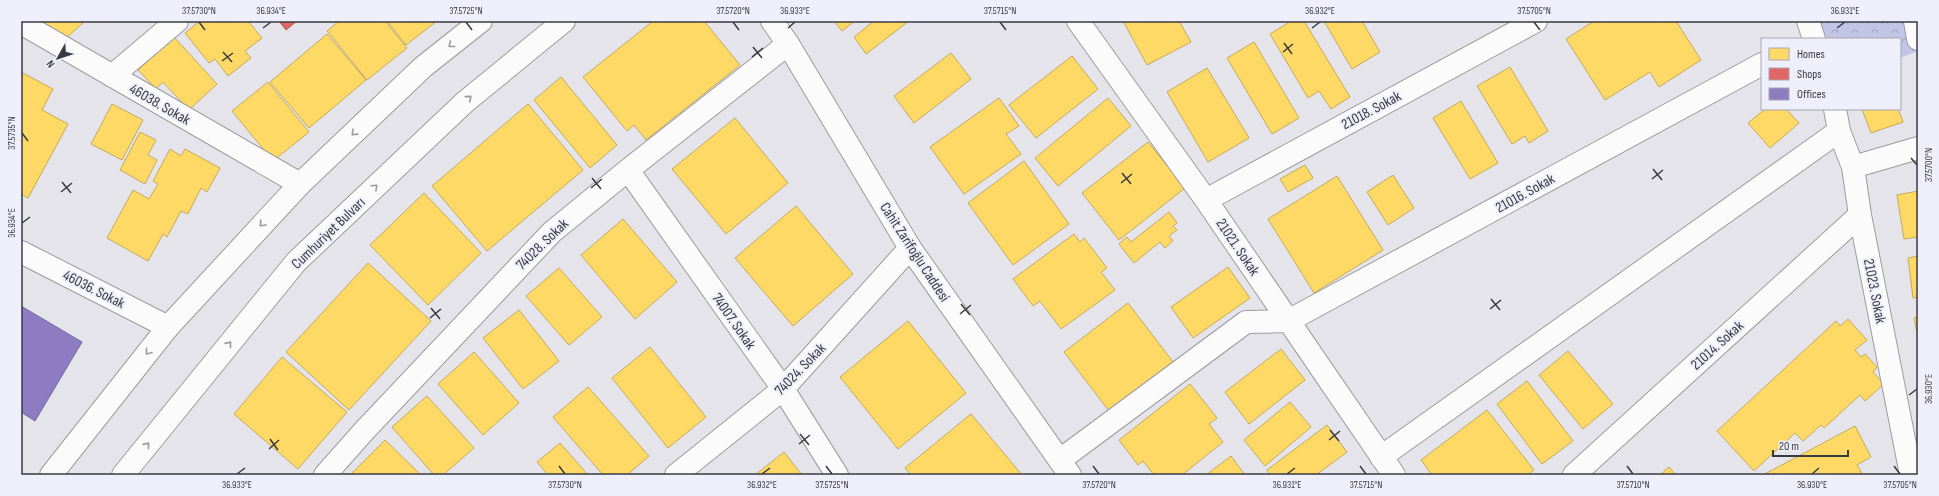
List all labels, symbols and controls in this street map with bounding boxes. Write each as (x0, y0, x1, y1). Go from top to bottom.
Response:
text: 37.5730°N (182, 5, 216, 17)
text: 36.934°E (256, 5, 286, 17)
text: 37.5725°N (449, 5, 483, 17)
text: 37.5720°N (716, 5, 750, 17)
text: 36.933°E (780, 5, 810, 17)
text: 37.5715°N (984, 5, 1016, 17)
text: 36.932°E (1305, 5, 1335, 17)
text: 37.5705°N (1517, 5, 1551, 17)
text: 36.931°E (1831, 5, 1859, 17)
north arrow (38, 38, 78, 78)
legend (1761, 38, 1901, 110)
one-way arrow (448, 41, 455, 48)
text: Homes (1797, 47, 1825, 62)
text: N (44, 58, 58, 70)
text: Shops (1797, 67, 1822, 82)
street label: 46038. Sokak (126, 79, 194, 130)
street label: 21018. Sokak (1338, 87, 1405, 134)
text: Offices (1797, 87, 1826, 102)
one-way arrow (465, 96, 472, 103)
text: 37.5735°N (6, 116, 18, 150)
one-way arrow (351, 128, 359, 135)
text: 37.5700°N (1923, 148, 1935, 182)
street label: 21016. Sokak (1492, 169, 1558, 217)
one-way arrow (370, 185, 377, 192)
street label: Cumhuriyet Bulvarı (287, 193, 369, 273)
street label: Cahit Zarifoğlu Caddesi (875, 199, 954, 306)
text: 36.934°E (6, 208, 18, 238)
street label: 74028. Sokak (512, 214, 573, 274)
street label: 21021. Sokak (1211, 215, 1264, 280)
one-way arrow (260, 220, 267, 227)
street label: 21023. Sokak (1859, 257, 1890, 325)
street label: 46036. Sokak (60, 266, 128, 313)
street label: 74007. Sokak (707, 289, 760, 353)
street label: 21014. Sokak (1687, 316, 1748, 374)
street label: 74024. Sokak (771, 339, 830, 400)
one-way arrow (225, 341, 232, 348)
one-way arrow (145, 348, 152, 355)
text: 36.930°E (1923, 374, 1935, 404)
scale bar (1773, 432, 1848, 458)
text: 20 m (1779, 439, 1799, 454)
one-way arrow (143, 442, 150, 449)
text: 36.933°E (222, 479, 252, 491)
text: 37.5730°N (548, 479, 582, 491)
text: 36.932°E (747, 479, 777, 491)
text: 37.5725°N (815, 479, 849, 491)
text: 37.5720°N (1082, 479, 1116, 491)
text: 36.931°E (1273, 479, 1301, 491)
text: 37.5715°N (1350, 479, 1382, 491)
text: 37.5710°N (1616, 479, 1650, 491)
text: 36.930°E (1797, 479, 1827, 491)
text: 37.5705°N (1883, 479, 1917, 491)

